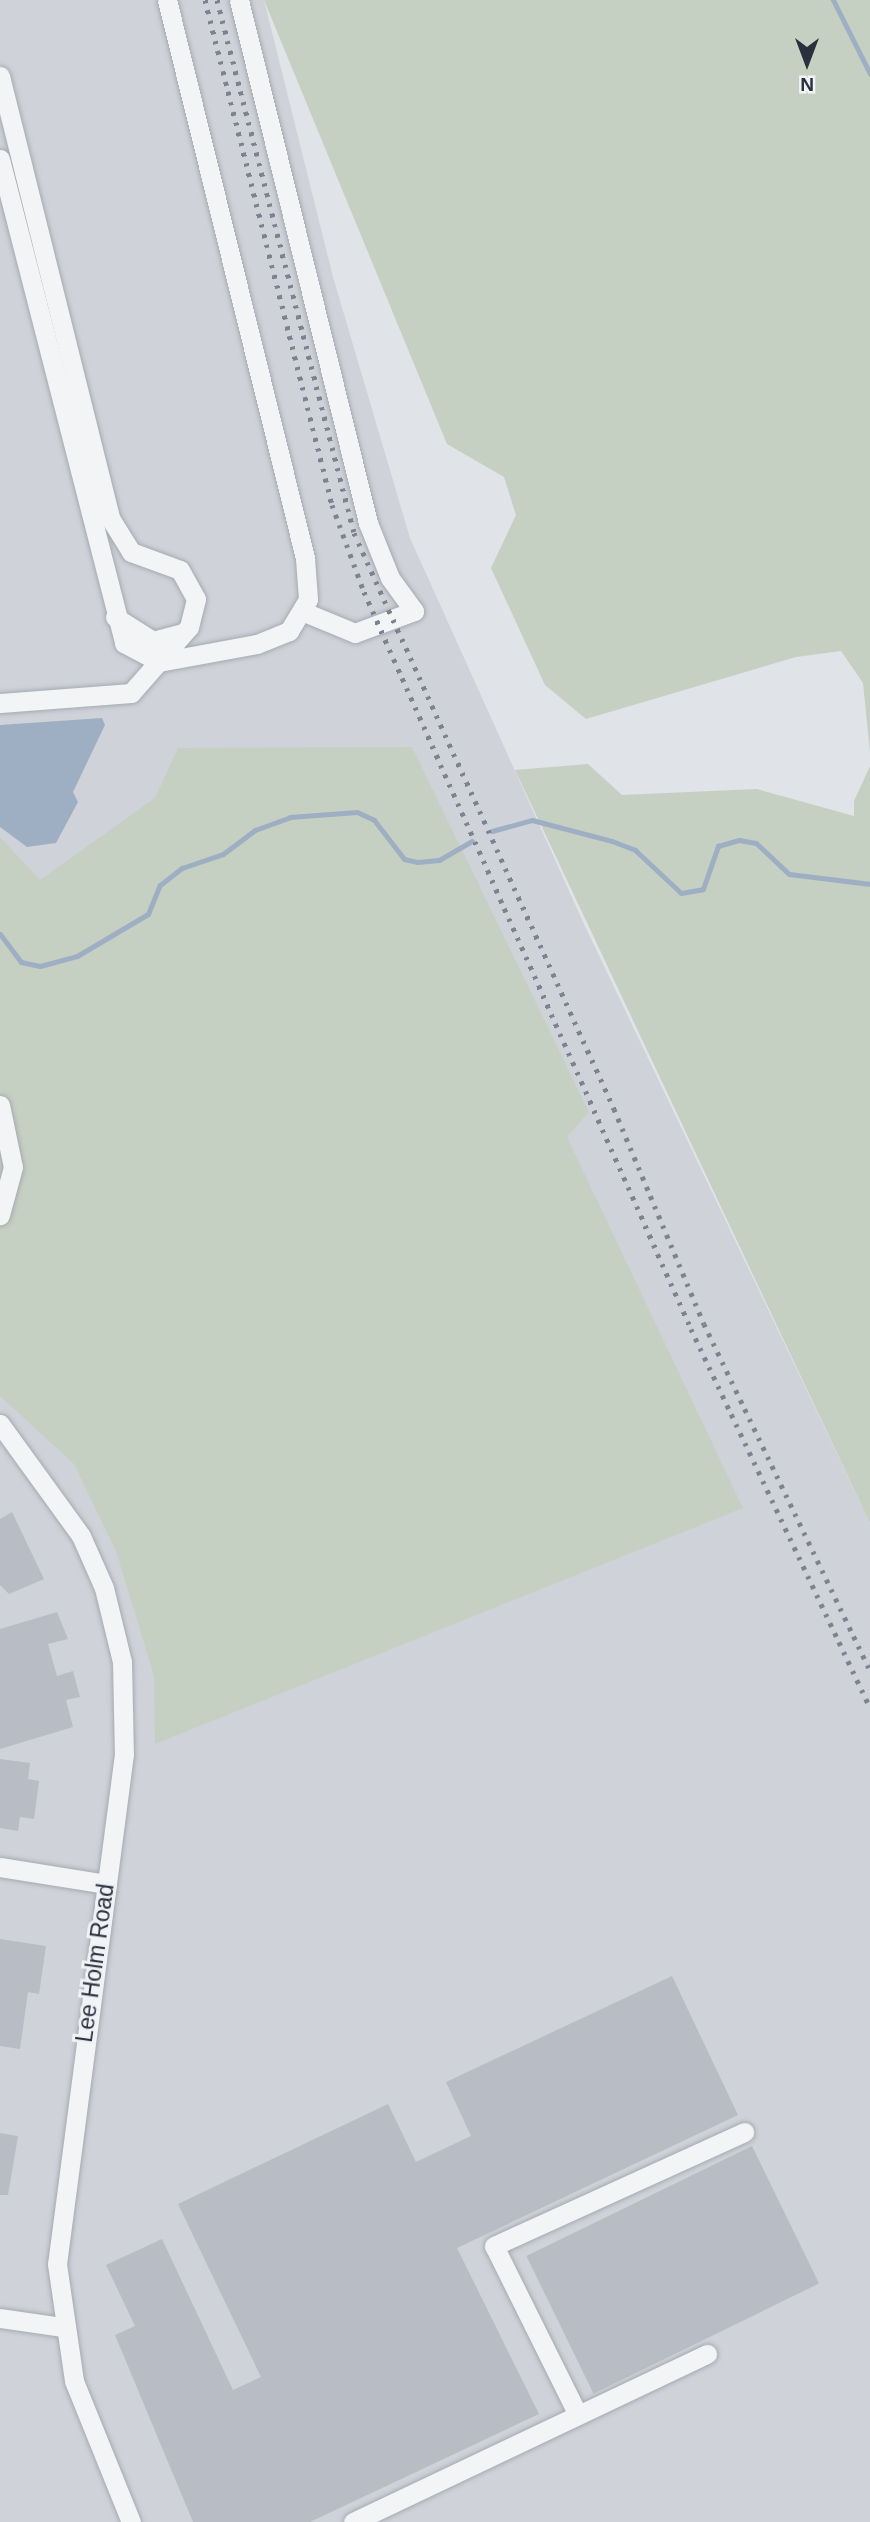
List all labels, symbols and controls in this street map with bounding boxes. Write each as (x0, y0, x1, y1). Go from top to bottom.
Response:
north arrow (772, 28, 842, 98)
text: N (800, 74, 814, 95)
street label: Lee Holm Road (70, 1882, 120, 2044)

